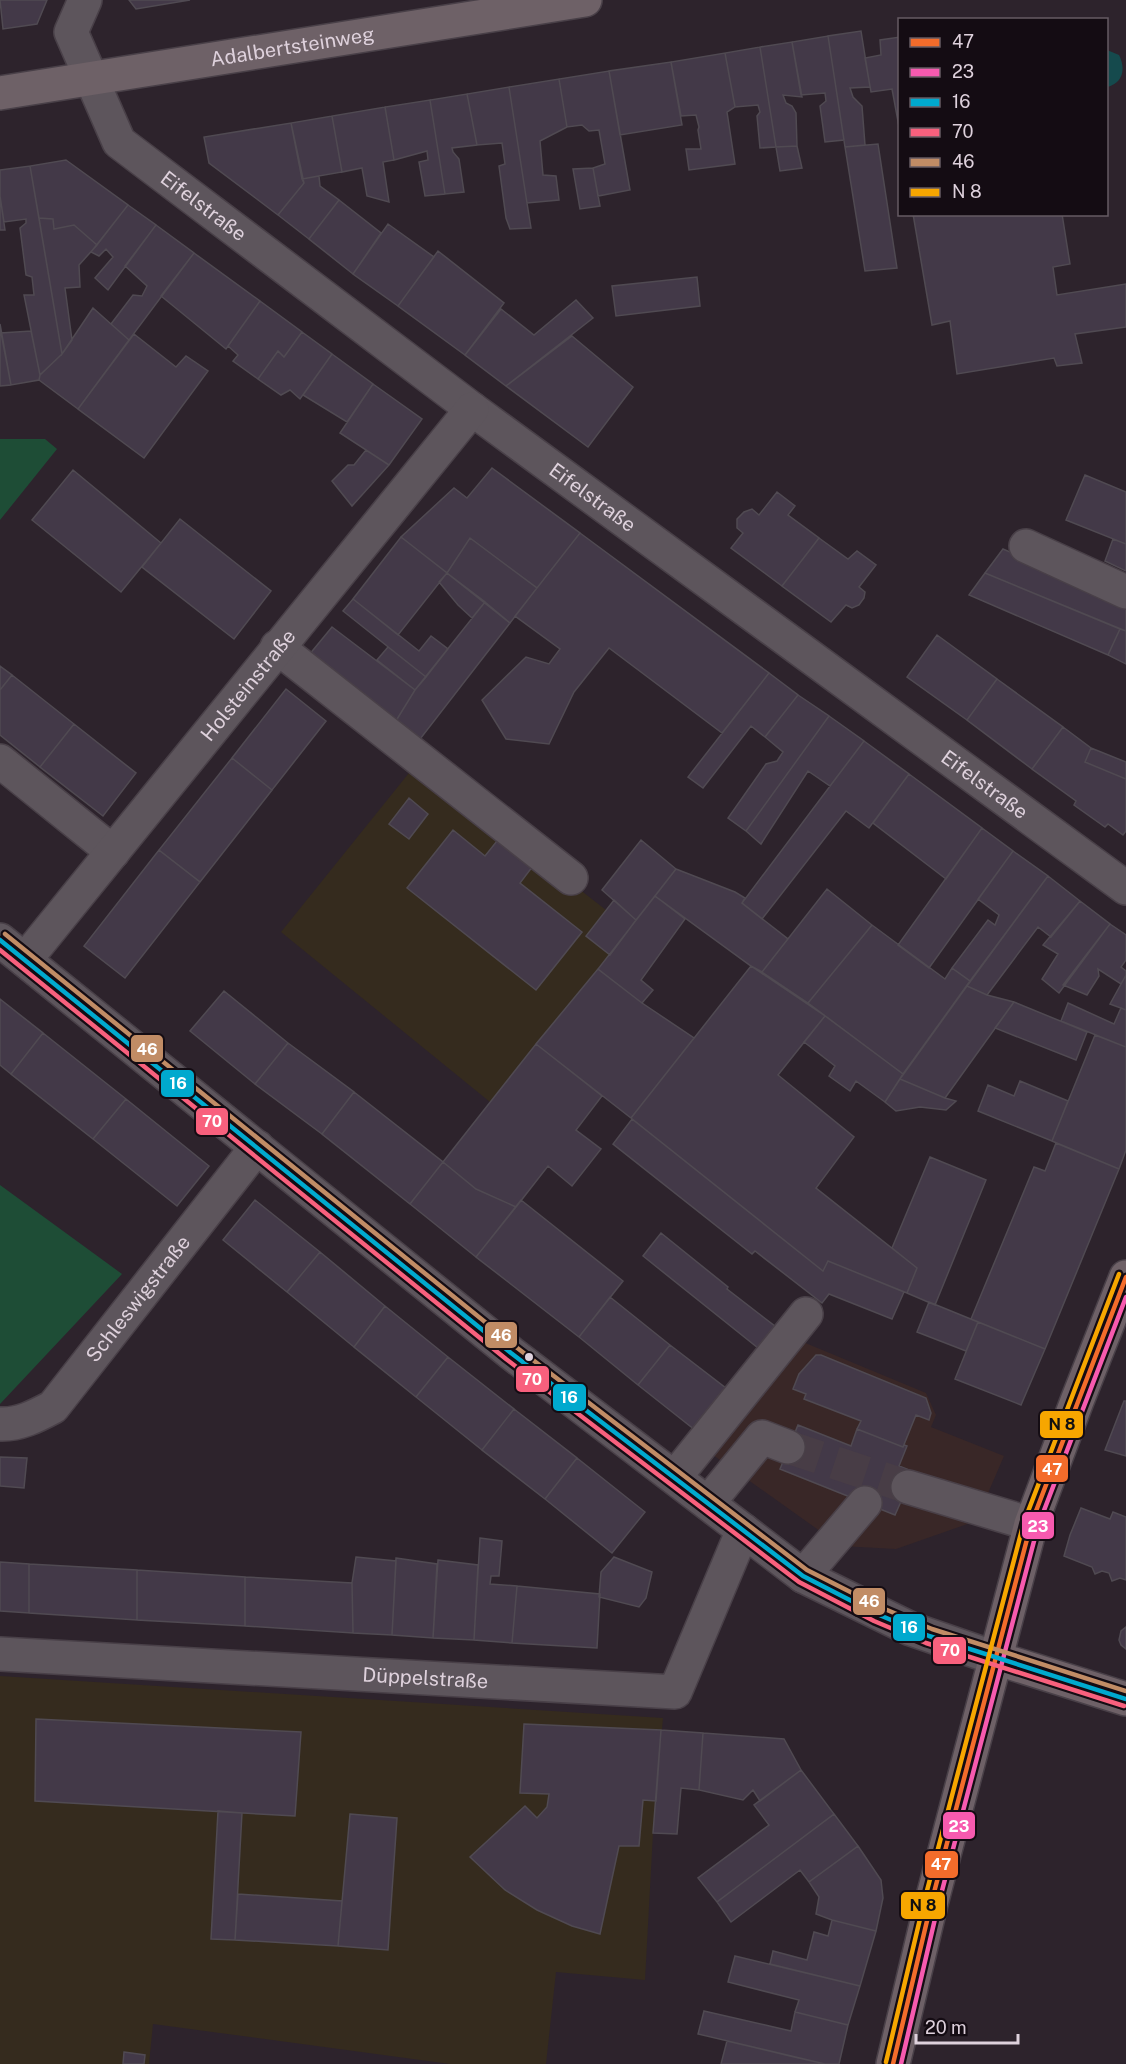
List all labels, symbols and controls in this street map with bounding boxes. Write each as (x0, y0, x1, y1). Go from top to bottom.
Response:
legend (898, 18, 1108, 216)
street label: Adalbertsteinweg (209, 22, 376, 71)
text: 47 (952, 31, 974, 52)
text: 23 (952, 61, 974, 82)
text: 16 (952, 91, 971, 112)
text: 70 (952, 121, 973, 142)
text: 46 (952, 151, 975, 172)
street label: Eifelstraße (156, 166, 251, 246)
text: N 8 (952, 181, 982, 202)
street label: Eifelstraße (545, 458, 641, 537)
street label: Holsteinstraße (196, 624, 300, 746)
street label: Eifelstraße (937, 745, 1033, 824)
line badge: 46 (130, 1034, 164, 1063)
text: 46 (136, 1040, 158, 1059)
line badge: 16 (160, 1069, 195, 1098)
text: 16 (169, 1074, 187, 1093)
line badge: 70 (195, 1107, 229, 1136)
text: 70 (202, 1112, 222, 1131)
street label: Schleswigstraße (81, 1230, 195, 1367)
line badge: 46 (484, 1321, 518, 1349)
text: 46 (490, 1326, 512, 1345)
unlabelled marker (523, 1351, 535, 1363)
line badge: 70 (515, 1365, 550, 1393)
text: 70 (522, 1370, 542, 1389)
line badge: 16 (552, 1383, 587, 1412)
text: 16 (560, 1388, 578, 1407)
line badge: N 8 (1039, 1410, 1084, 1439)
text: N 8 (1049, 1415, 1076, 1434)
line badge: 47 (1035, 1454, 1069, 1483)
text: 47 (1042, 1460, 1062, 1479)
line badge: 23 (1021, 1511, 1055, 1540)
text: 23 (1028, 1517, 1048, 1536)
line badge: 46 (852, 1587, 886, 1616)
text: 46 (858, 1592, 880, 1611)
line badge: 16 (892, 1613, 926, 1642)
text: 16 (900, 1618, 918, 1637)
line badge: 70 (932, 1636, 967, 1665)
text: 70 (940, 1641, 960, 1660)
street label: Düppelstraße (362, 1662, 489, 1693)
line badge: 23 (942, 1811, 976, 1840)
text: 23 (949, 1817, 969, 1836)
line badge: 47 (924, 1850, 959, 1879)
text: 47 (931, 1855, 951, 1874)
line badge: N 8 (900, 1891, 946, 1920)
text: N 8 (910, 1896, 937, 1915)
scale bar (916, 2007, 1018, 2045)
text: 20 m (925, 2017, 967, 2038)

